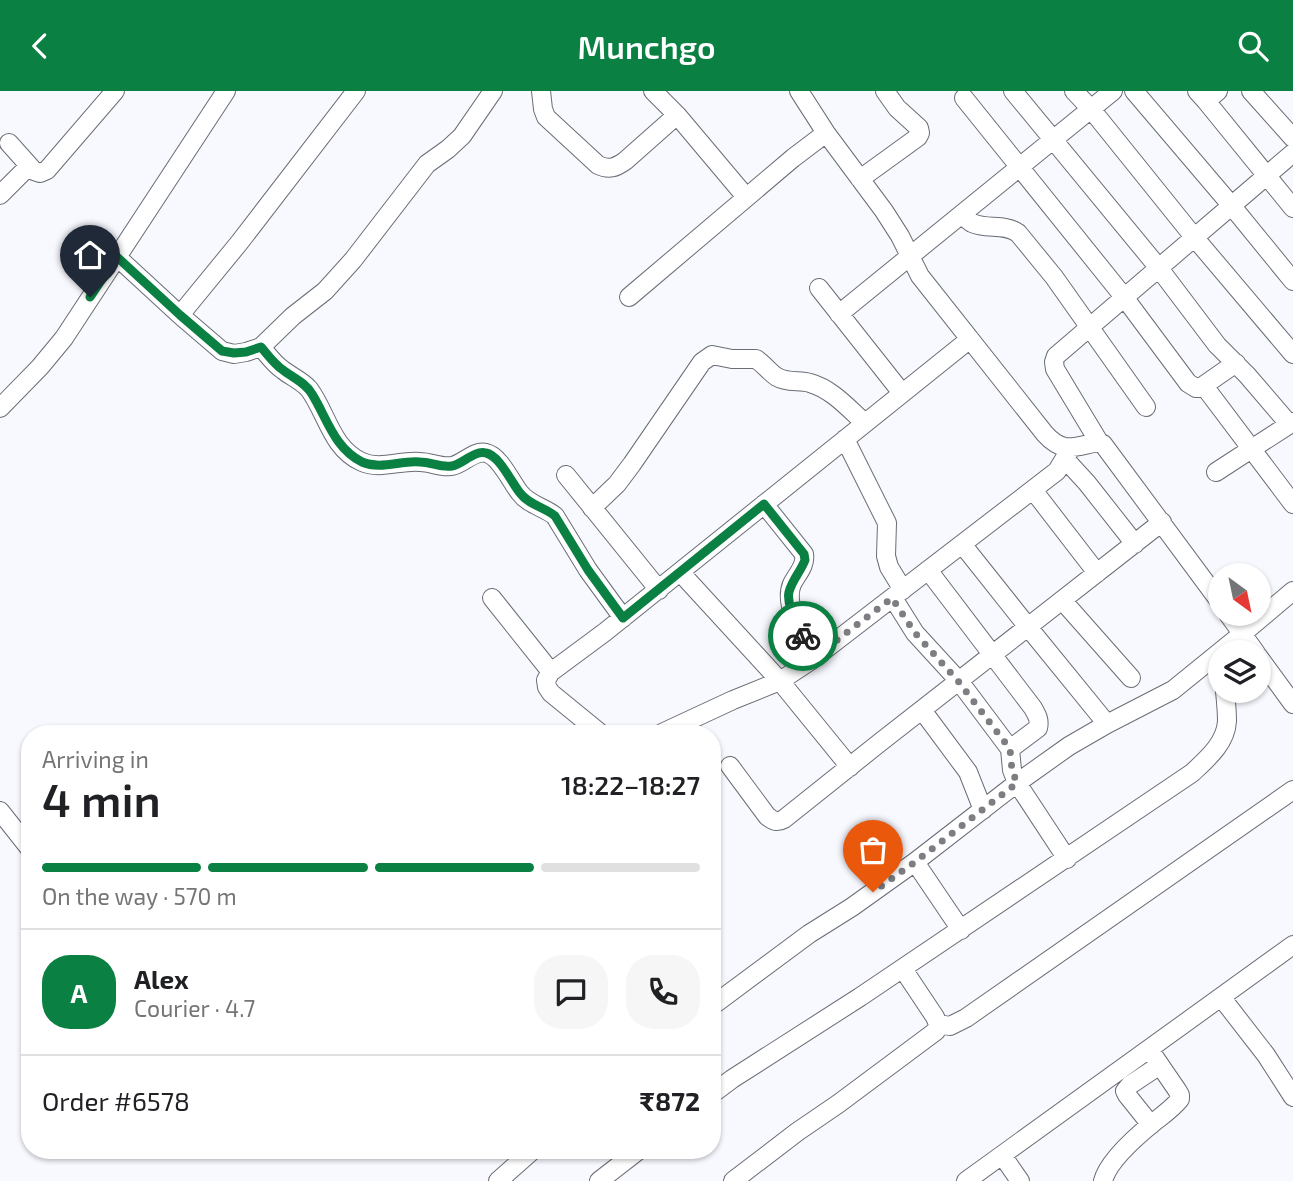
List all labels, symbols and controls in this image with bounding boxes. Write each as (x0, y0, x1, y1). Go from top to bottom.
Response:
icon: back (21, 27, 59, 65)
text: Munchgo (577, 27, 716, 65)
icon: search (1234, 27, 1272, 65)
pin (60, 225, 120, 297)
icon: home (71, 236, 109, 274)
north arrow (1208, 563, 1270, 627)
map controls (1208, 563, 1271, 703)
courier (768, 601, 838, 671)
icon: bike (784, 617, 822, 655)
button: layers (1208, 640, 1271, 703)
text: Arriving in (42, 745, 149, 773)
text: 18:22–18:27 (561, 769, 700, 800)
text: 4 min (42, 771, 161, 826)
pin (843, 820, 903, 892)
icon: bag (854, 831, 892, 869)
text: On the way · 570 m (42, 882, 237, 910)
button: chat (534, 955, 608, 1029)
button: phone (626, 955, 700, 1029)
text: Alex (134, 963, 189, 994)
text: A (71, 977, 87, 1008)
text: Courier · 4.7 (134, 994, 255, 1022)
text: Order #6578 (42, 1085, 190, 1116)
text: ₹872 (640, 1085, 700, 1116)

